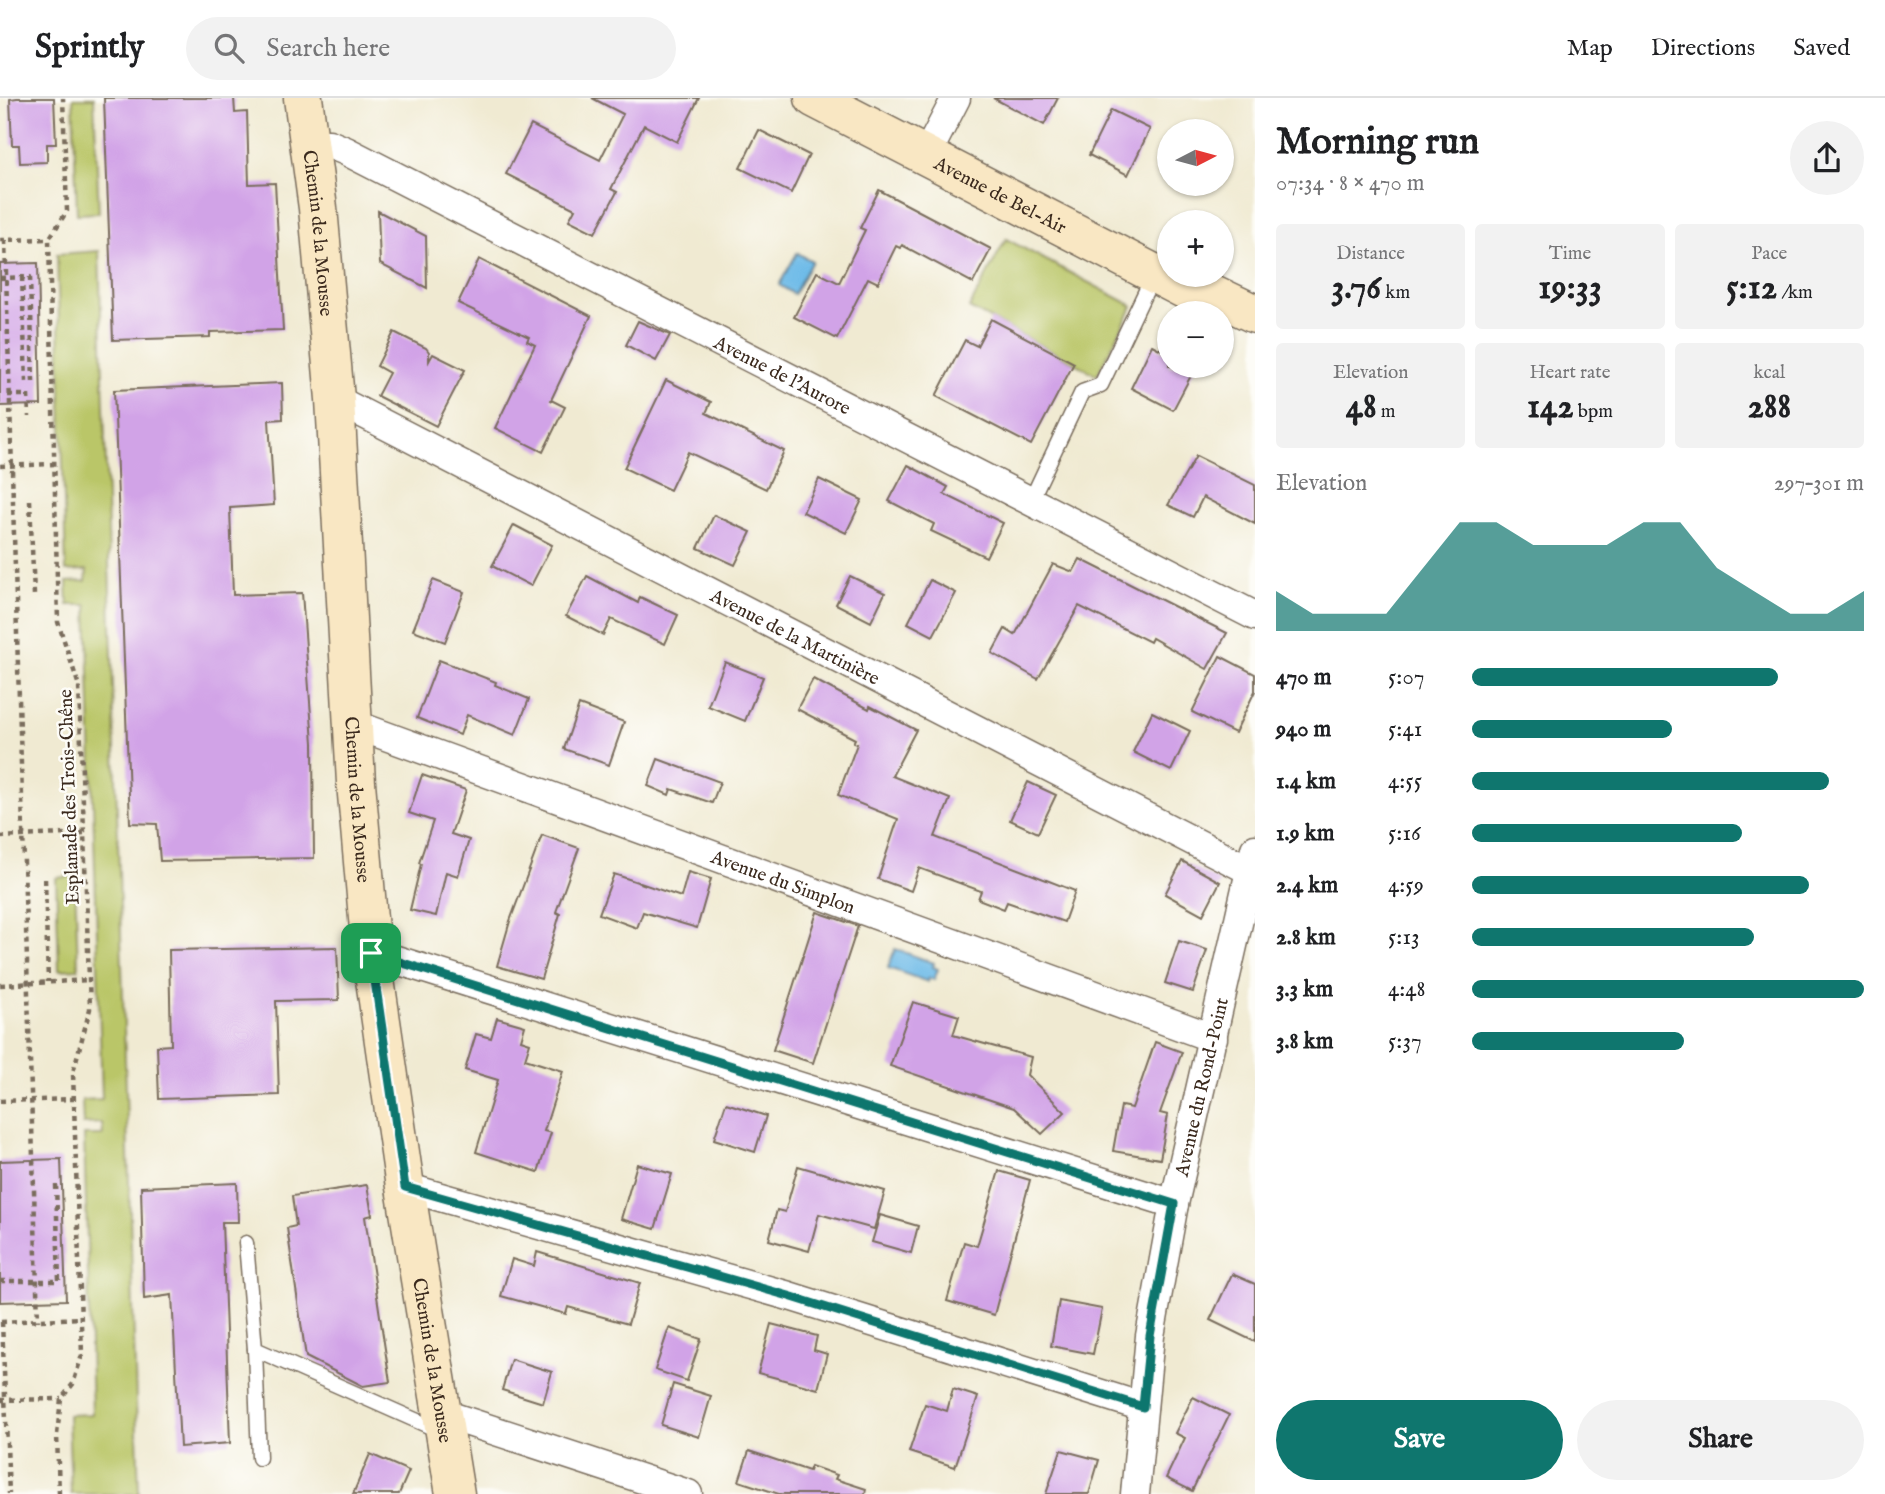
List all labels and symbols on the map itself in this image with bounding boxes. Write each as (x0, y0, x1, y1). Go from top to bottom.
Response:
north arrow (1157, 119, 1234, 196)
street label: Chemin de la Mousse (296, 149, 338, 318)
street label: Avenue de Bel-Air (929, 152, 1070, 240)
street label: Avenue de l'Aurore (709, 331, 855, 421)
street label: Avenue de la Martinière (705, 584, 883, 692)
street label: Esplanade des Trois-Chêne (54, 688, 86, 905)
street label: Chemin de la Mousse (338, 716, 375, 884)
street label: Avenue du Simplon (706, 845, 858, 920)
pin (341, 923, 401, 983)
street label: Avenue du Rond-Point (1170, 995, 1235, 1180)
street label: Chemin de la Mousse (406, 1276, 457, 1445)

